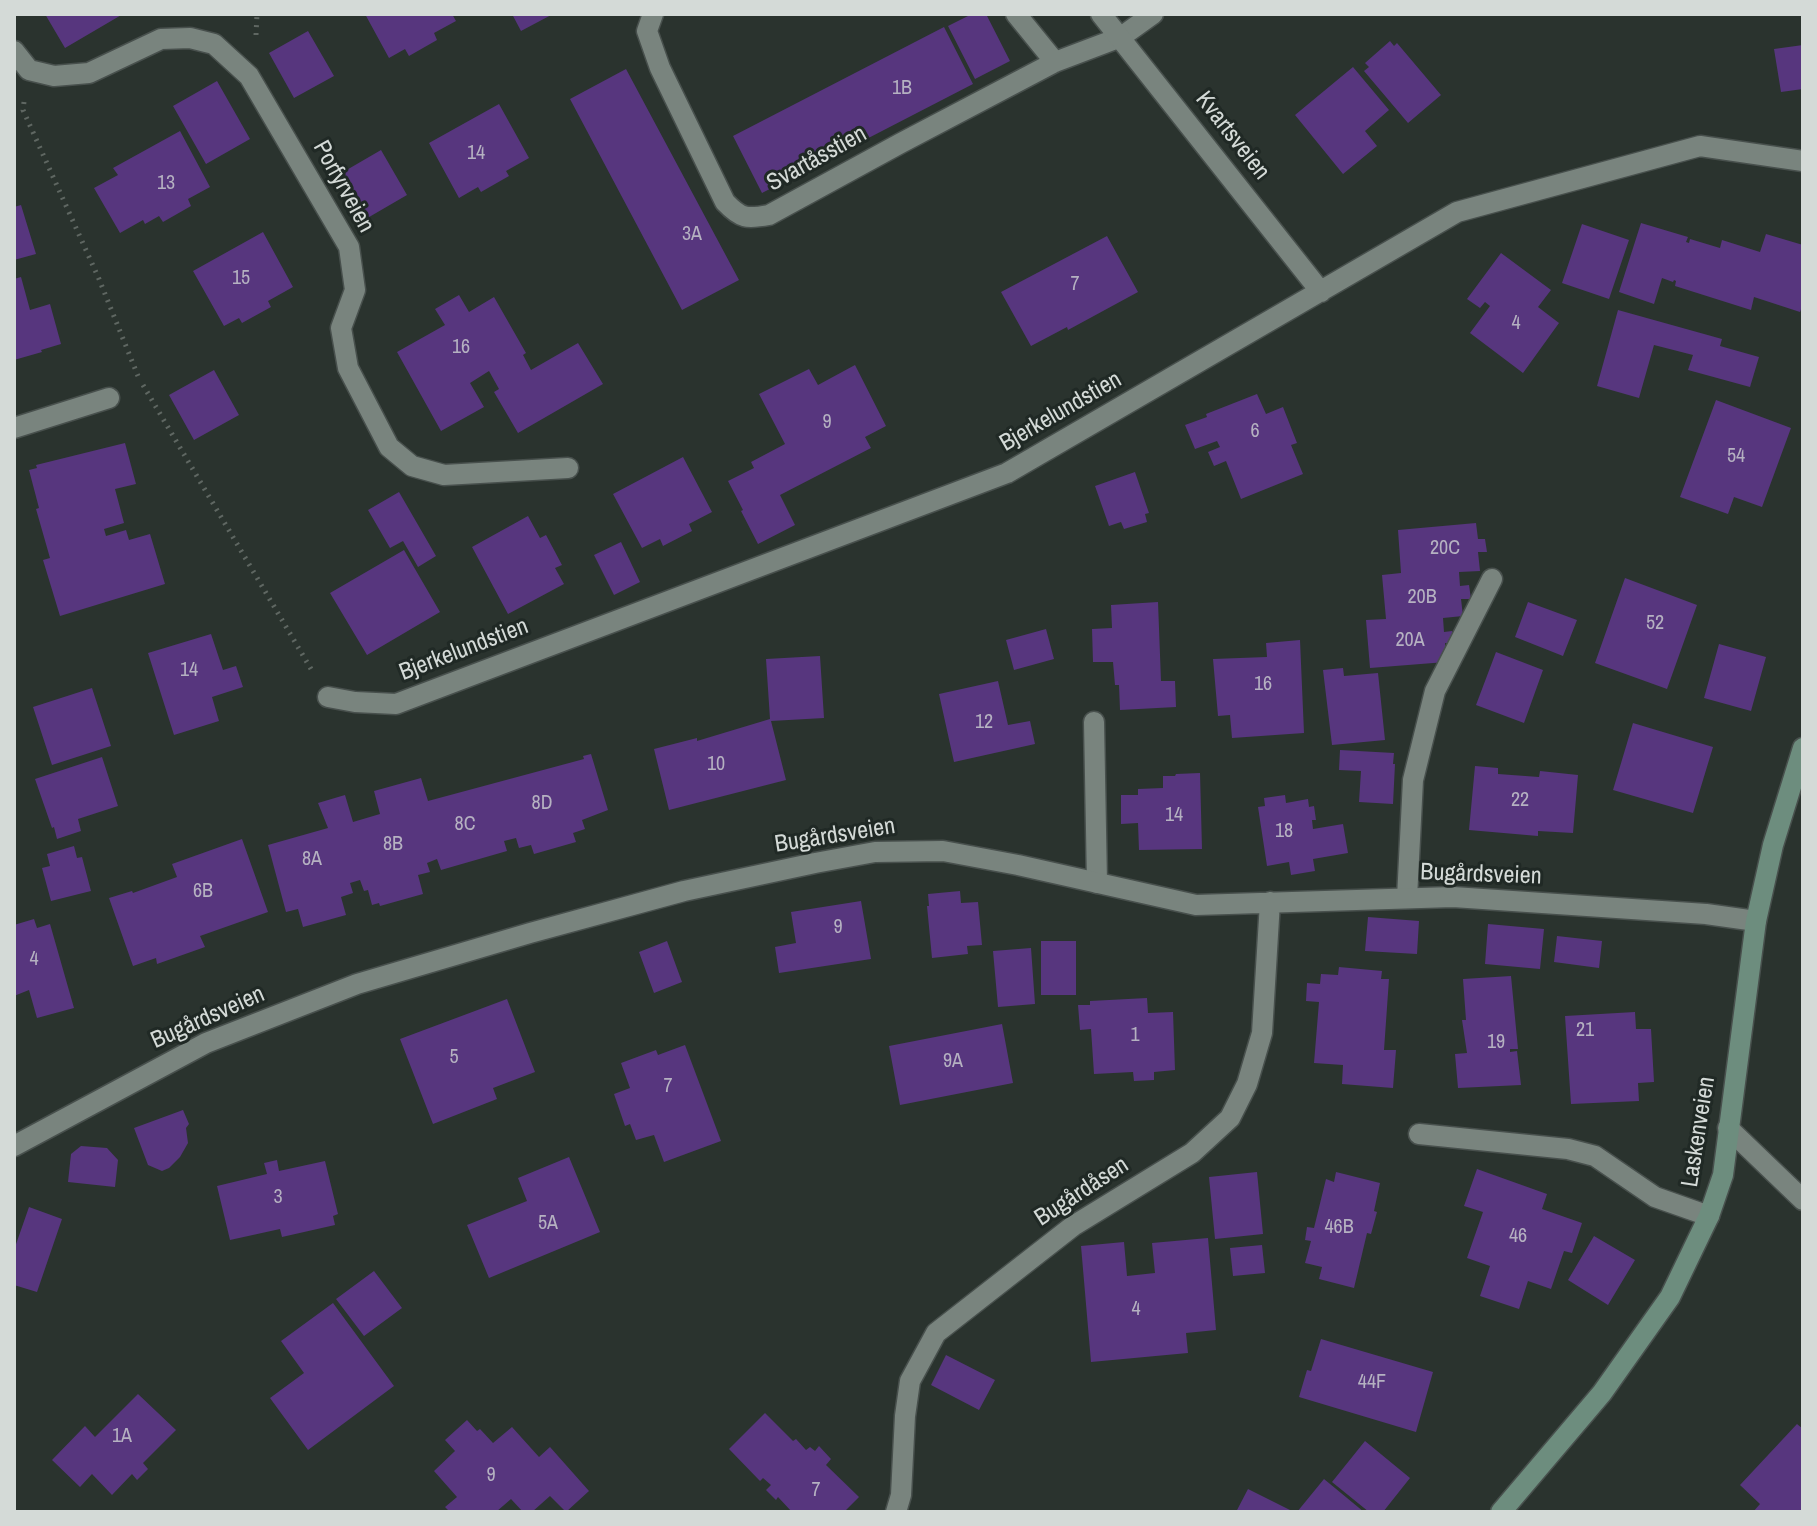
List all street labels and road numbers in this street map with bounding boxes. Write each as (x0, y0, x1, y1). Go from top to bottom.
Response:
street label: Kvartsveien (1189, 86, 1275, 186)
street label: Svartåsstien (762, 120, 872, 198)
street label: Porfyrveien (306, 136, 380, 238)
street label: Bjerkelundstien (995, 366, 1127, 458)
street label: Bjerkelundstien (396, 612, 532, 688)
street label: Bugårdsveien (773, 812, 897, 860)
street label: Bugårdsveien (1420, 858, 1542, 892)
street label: Bugårdsveien (147, 980, 269, 1056)
street label: Laskenveien (1676, 1075, 1722, 1189)
street label: Bugårdåsen (1030, 1151, 1134, 1233)

